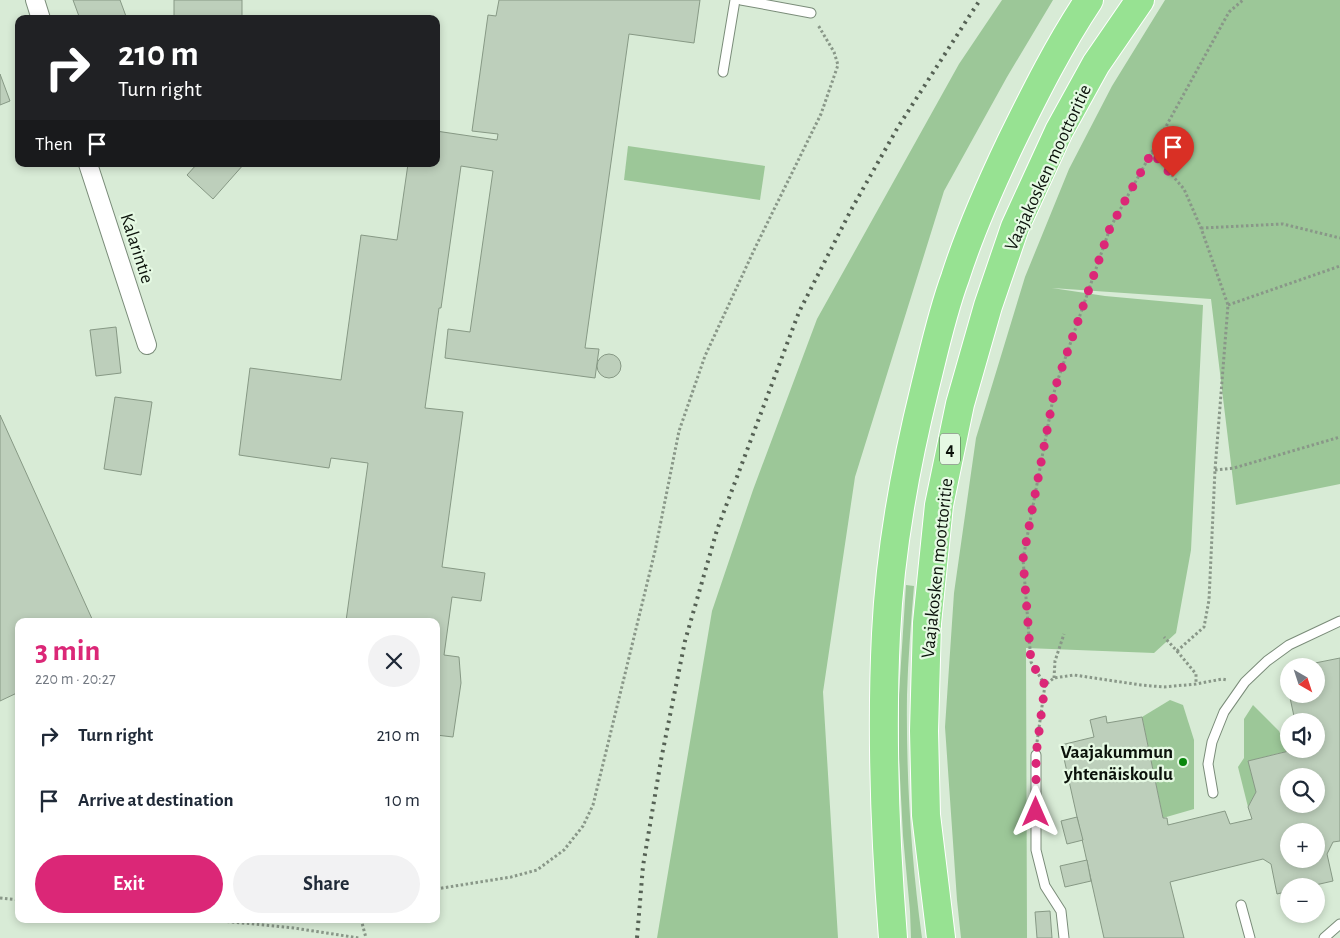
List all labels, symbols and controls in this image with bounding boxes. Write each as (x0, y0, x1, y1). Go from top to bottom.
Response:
icon: right (35, 35, 100, 100)
text: 210 m (118, 37, 199, 72)
text: Turn right (118, 78, 202, 100)
street label: Vaajakosken moottoritie (1002, 82, 1095, 254)
pin (1152, 126, 1194, 177)
icon: arrive (83, 130, 111, 158)
icon: arrive (1159, 133, 1187, 161)
text: Then (35, 135, 73, 154)
street label: Kalarintie (116, 211, 157, 286)
road number: 4 (940, 434, 960, 464)
street label: Vaajakosken moottoritie (919, 477, 956, 659)
button: close (368, 635, 420, 687)
text: 3 min (35, 636, 100, 666)
north arrow (1280, 658, 1325, 702)
map controls (1280, 658, 1325, 923)
text: 220 m · 20:27 (35, 671, 116, 687)
button: sound (1280, 713, 1325, 758)
icon: right (35, 722, 63, 750)
text: Turn right (78, 726, 153, 745)
text: 210 m (376, 726, 420, 745)
place label: Vaajakummun yhtenäiskoulu (1060, 743, 1173, 784)
marker: Vaajakummun yhtenäiskoulu (1177, 756, 1189, 768)
button: search (1280, 768, 1325, 813)
position arrow (1009, 785, 1061, 837)
icon: arrive (35, 787, 63, 815)
text: Arrive at destination (78, 791, 234, 810)
text: 10 m (385, 791, 420, 810)
button: + (1280, 823, 1325, 868)
button: Exit (35, 855, 223, 913)
button: Share (233, 855, 420, 913)
button: − (1280, 878, 1325, 923)

